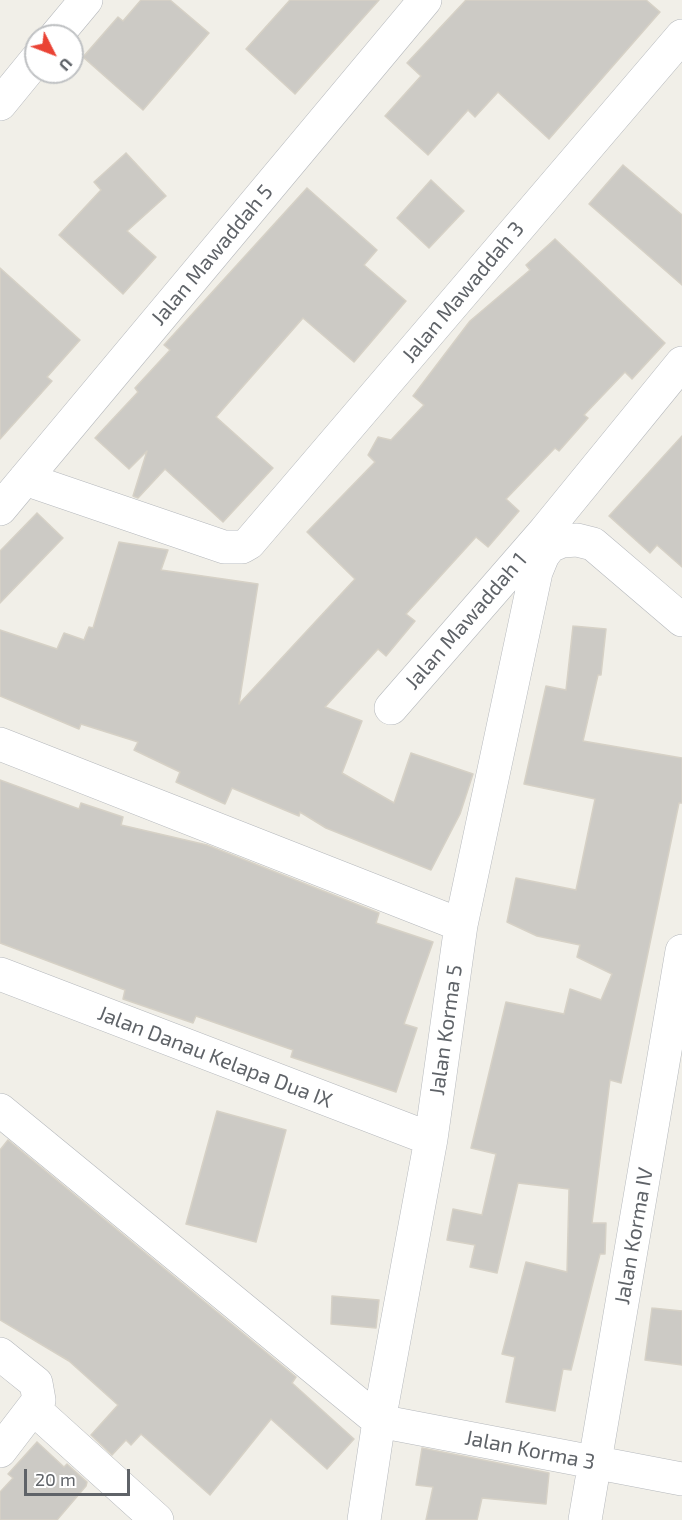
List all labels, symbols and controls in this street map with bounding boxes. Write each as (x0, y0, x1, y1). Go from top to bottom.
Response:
north arrow (24, 24, 84, 84)
text: U (56, 55, 77, 75)
street label: Jalan Mawaddah 5 (146, 180, 278, 330)
street label: Jalan Mawaddah 3 (397, 216, 529, 368)
street label: Jalan Mawaddah 1 (400, 547, 532, 695)
street label: Jalan Korma 5 (424, 963, 468, 1097)
street label: Jalan Danau Kelapa Dua IX (94, 1001, 336, 1113)
street label: Jalan Korma IV (610, 1166, 658, 1306)
street label: Jalan Korma 3 (463, 1425, 597, 1475)
scale bar (27, 1457, 134, 1495)
text: 20 m (35, 1468, 76, 1490)

